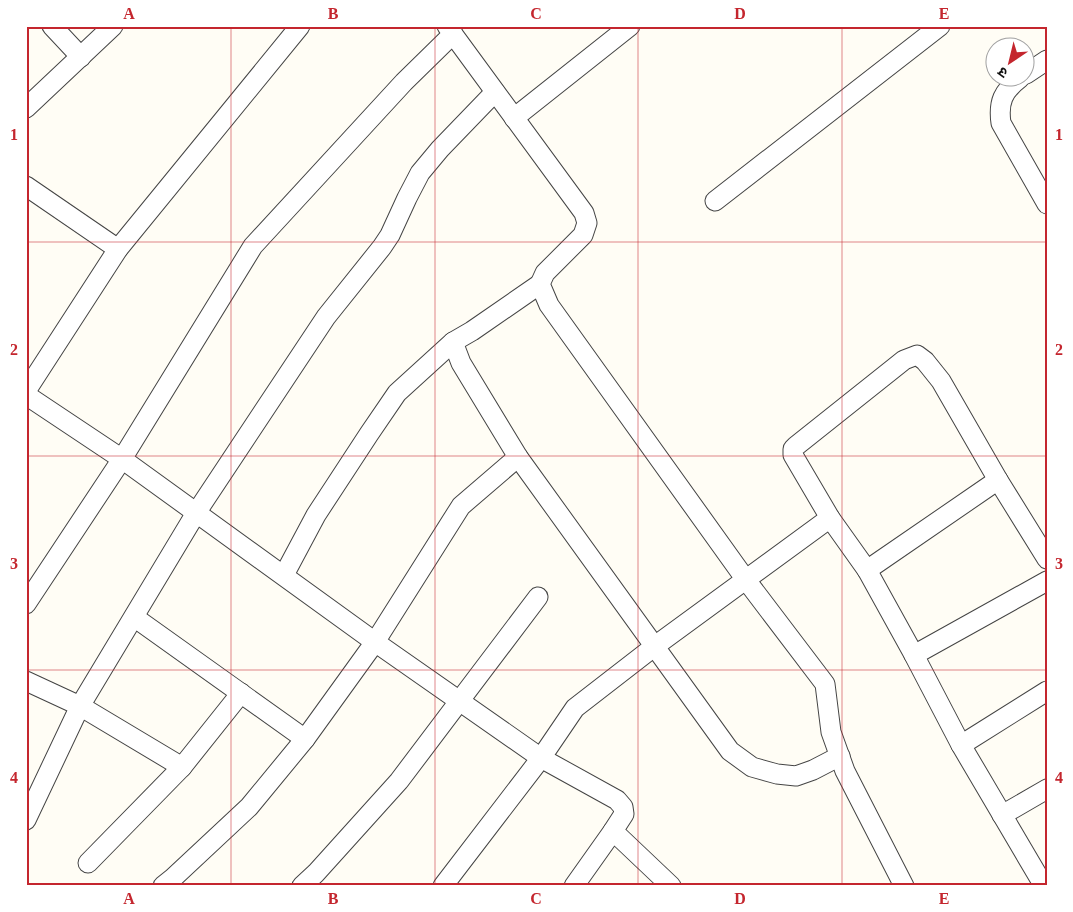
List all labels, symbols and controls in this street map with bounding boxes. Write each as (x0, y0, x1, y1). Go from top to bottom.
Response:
text: A (123, 5, 135, 22)
text: B (328, 5, 339, 22)
text: C (530, 5, 542, 22)
text: D (734, 5, 746, 22)
text: E (939, 5, 949, 22)
north arrow (986, 38, 1036, 88)
text: उ (995, 63, 1010, 81)
text: 1 (10, 126, 18, 143)
text: 1 (1055, 126, 1063, 143)
text: 2 (10, 341, 18, 358)
text: 2 (1055, 341, 1063, 358)
text: 3 (10, 555, 18, 572)
text: 3 (1055, 555, 1063, 572)
text: 4 (10, 769, 18, 786)
text: 4 (1055, 769, 1063, 786)
text: A (123, 890, 135, 907)
text: B (328, 890, 339, 907)
text: C (530, 890, 542, 907)
text: D (734, 890, 746, 907)
text: E (939, 890, 949, 907)

